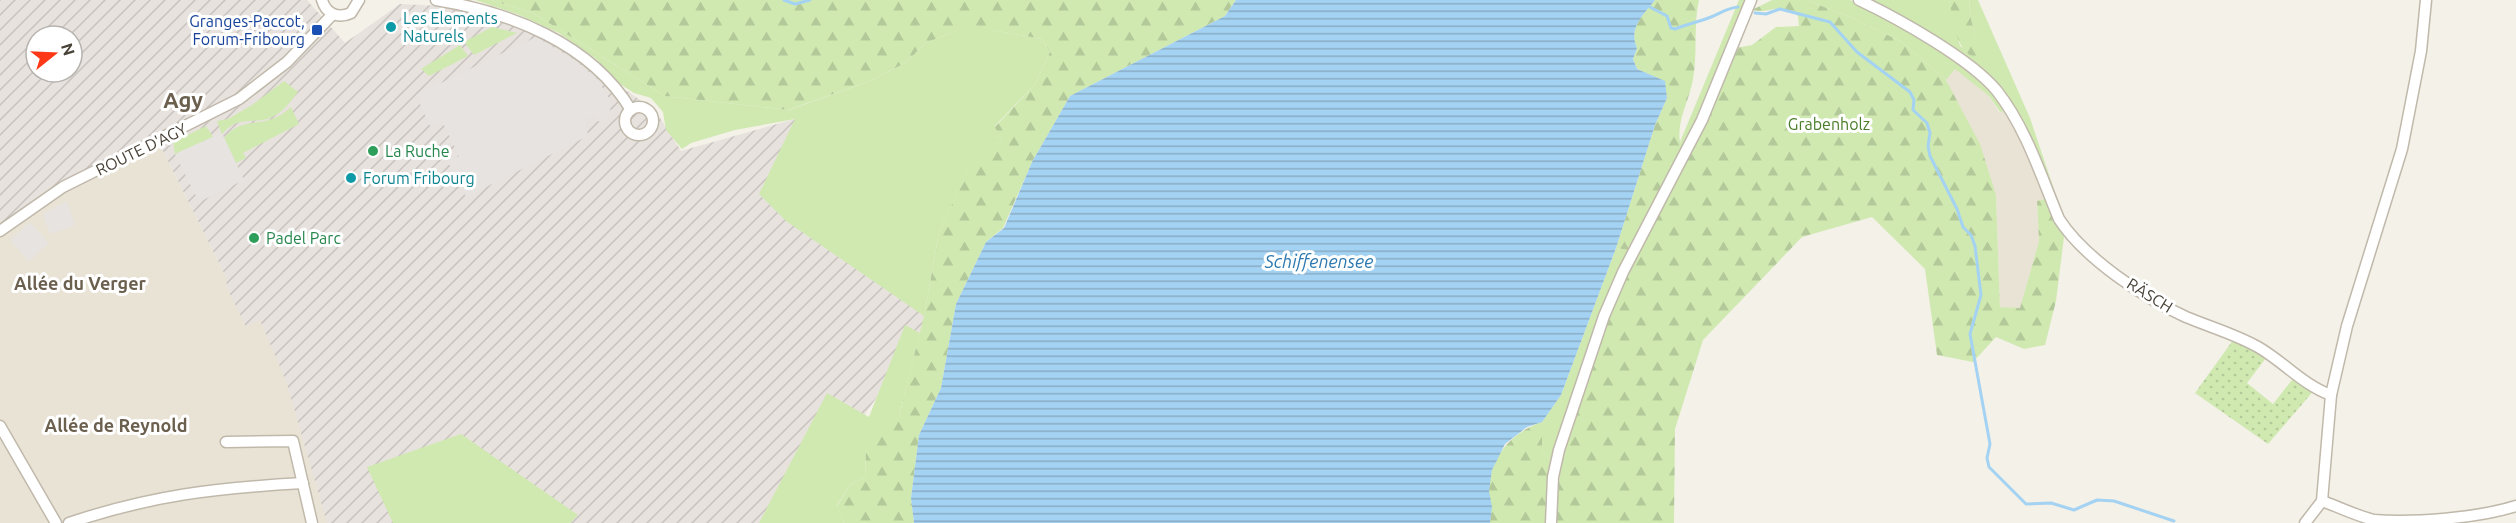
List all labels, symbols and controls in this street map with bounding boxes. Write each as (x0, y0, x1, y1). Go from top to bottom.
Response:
place label: Les Elements Naturels (403, 9, 498, 45)
place label: Granges-Paccot, Forum-Fribourg (189, 12, 305, 48)
marker: Les Elements Naturels (384, 20, 398, 34)
marker: Granges-Paccot, Forum-Fribourg (310, 23, 324, 37)
north arrow (24, 24, 84, 84)
text: N (58, 41, 79, 58)
district label: Agy (163, 87, 203, 112)
park label: Grabenholz (1788, 115, 1870, 133)
street label: ROUTE D'AGY (93, 119, 190, 179)
place label: La Ruche (385, 142, 450, 160)
marker: La Ruche (366, 144, 380, 158)
place label: Forum Fribourg (363, 169, 475, 187)
marker: Forum Fribourg (344, 171, 358, 185)
place label: Padel Parc (266, 229, 341, 247)
marker: Padel Parc (247, 231, 261, 245)
water label: Schiffenensee (1264, 251, 1373, 272)
district label: Allée du Verger (14, 273, 147, 293)
street label: RÄSCH (2124, 274, 2176, 316)
district label: Allée de Reynold (45, 415, 187, 435)

